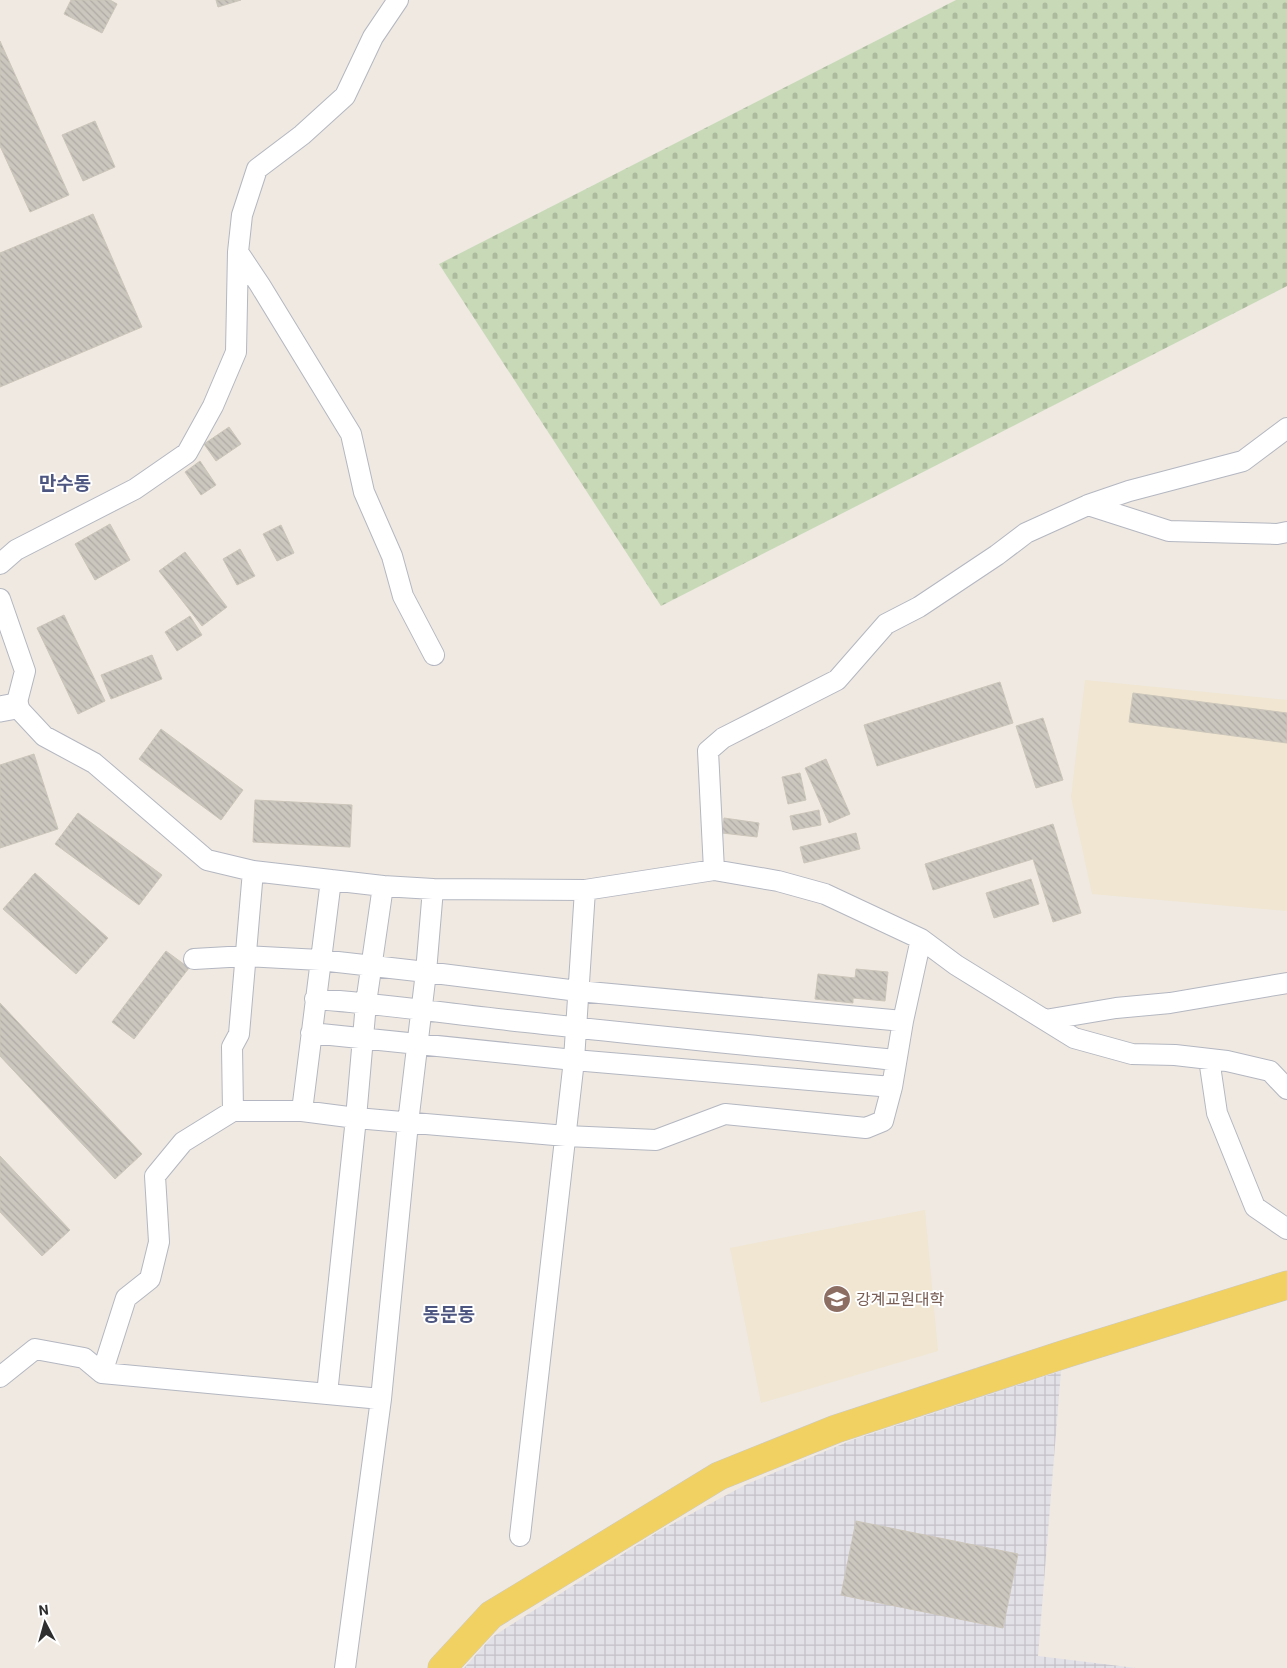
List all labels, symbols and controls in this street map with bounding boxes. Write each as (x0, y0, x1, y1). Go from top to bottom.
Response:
district label: 만수동 (39, 472, 91, 495)
school or university icon: 강계교원대학 (822, 1284, 852, 1314)
place label: 강계교원대학 (856, 1290, 945, 1309)
district label: 동문동 (423, 1303, 475, 1326)
north arrow (20, 1598, 70, 1648)
text: N (38, 1602, 49, 1619)

